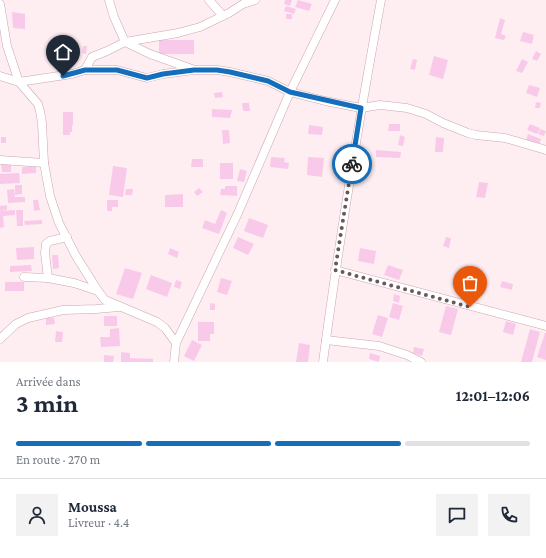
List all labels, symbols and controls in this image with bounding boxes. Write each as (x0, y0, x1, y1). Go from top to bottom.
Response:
pin (46, 35, 80, 76)
icon: home (52, 41, 74, 63)
courier (332, 144, 372, 184)
icon: bike (341, 153, 363, 175)
pin (453, 266, 487, 307)
icon: bag (459, 272, 481, 294)
text: Arrivée dans (16, 374, 81, 389)
text: 12:01–12:06 (456, 388, 530, 404)
text: 3 min (16, 389, 78, 418)
text: En route · 270 m (16, 452, 100, 467)
button: person (16, 494, 58, 536)
button: chat (436, 494, 478, 536)
button: phone (488, 494, 530, 536)
text: Moussa (68, 499, 117, 515)
text: Livreur · 4.4 (68, 515, 129, 530)

